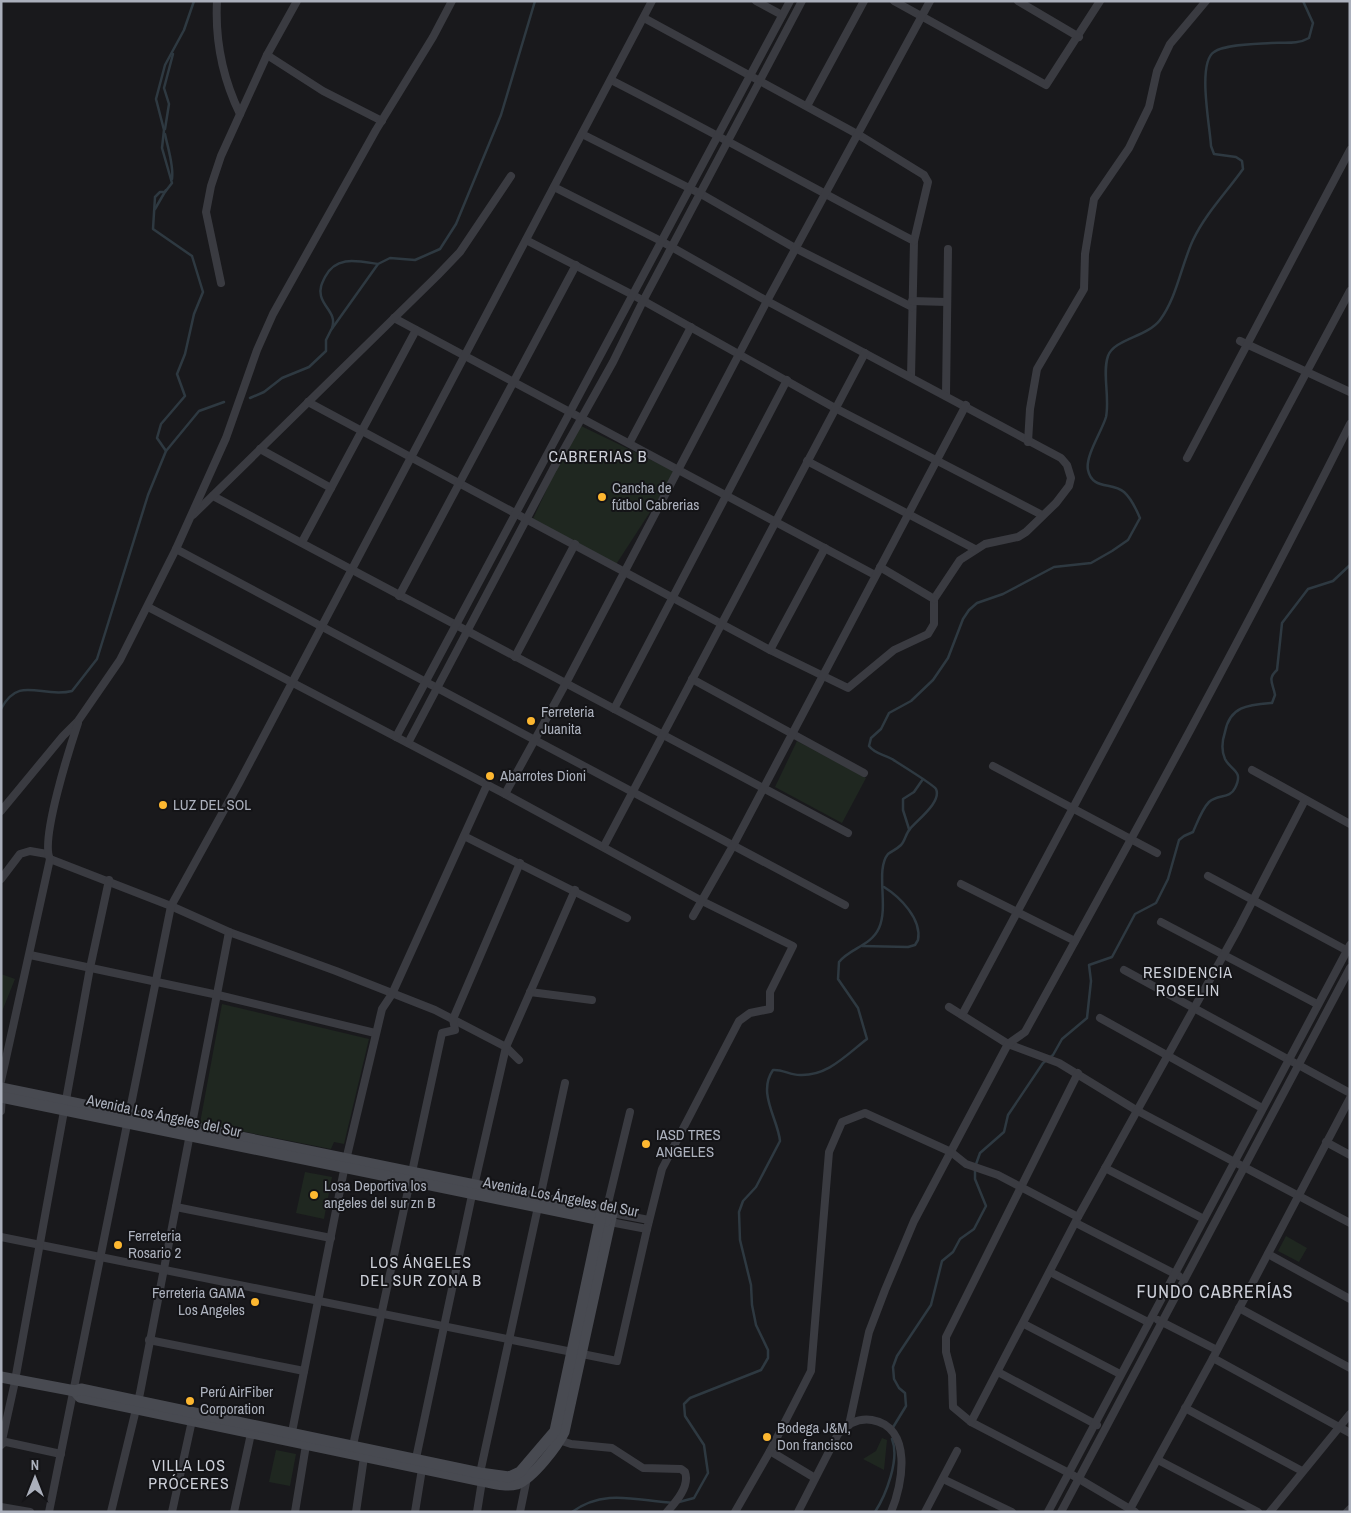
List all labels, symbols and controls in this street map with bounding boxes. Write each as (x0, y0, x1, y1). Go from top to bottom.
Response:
district label: CABRERIAS B (548, 445, 648, 467)
place label: Cancha de fútbol Cabrerias (612, 477, 700, 515)
marker: Cancha de fútbol Cabrerias (596, 491, 608, 503)
place label: Ferreteria Juanita (541, 701, 595, 739)
marker: Ferreteria Juanita (525, 715, 537, 727)
place label: Abarrotes Dioni (499, 765, 586, 786)
marker: Abarrotes Dioni (484, 770, 496, 782)
place label: LUZ DEL SOL (173, 794, 251, 815)
marker: LUZ DEL SOL (157, 799, 169, 811)
district label: RESIDENCIA ROSELIN (1143, 961, 1233, 1001)
street label: Avenida Los Ángeles del Sur (84, 1089, 243, 1142)
place label: IASD TRES ANGELES (655, 1124, 721, 1162)
marker: IASD TRES ANGELES (640, 1138, 652, 1150)
street label: Avenida Los Ángeles del Sur (481, 1171, 641, 1222)
place label: Losa Deportiva los angeles del sur zn B (324, 1175, 435, 1213)
marker: Losa Deportiva los angeles del sur zn B (308, 1189, 320, 1201)
place label: Ferreteria Rosario 2 (128, 1225, 182, 1263)
marker: Ferreteria Rosario 2 (112, 1239, 124, 1251)
district label: LOS ÁNGELES DEL SUR ZONA B (360, 1251, 482, 1291)
district label: FUNDO CABRERÍAS (1137, 1279, 1293, 1304)
place label: Ferreteria GAMA Los Angeles (152, 1282, 246, 1320)
marker: Ferreteria GAMA Los Angeles (249, 1296, 261, 1308)
place label: Perú AirFiber Corporation (200, 1381, 273, 1419)
marker: Perú AirFiber Corporation (184, 1395, 196, 1407)
place label: Bodega J&M, Don francisco (777, 1417, 853, 1455)
marker: Bodega J&M, Don francisco (761, 1431, 773, 1443)
north arrow (10, 1453, 60, 1503)
district label: VILLA LOS PRÓCERES (148, 1454, 230, 1494)
text: N (31, 1456, 39, 1474)

